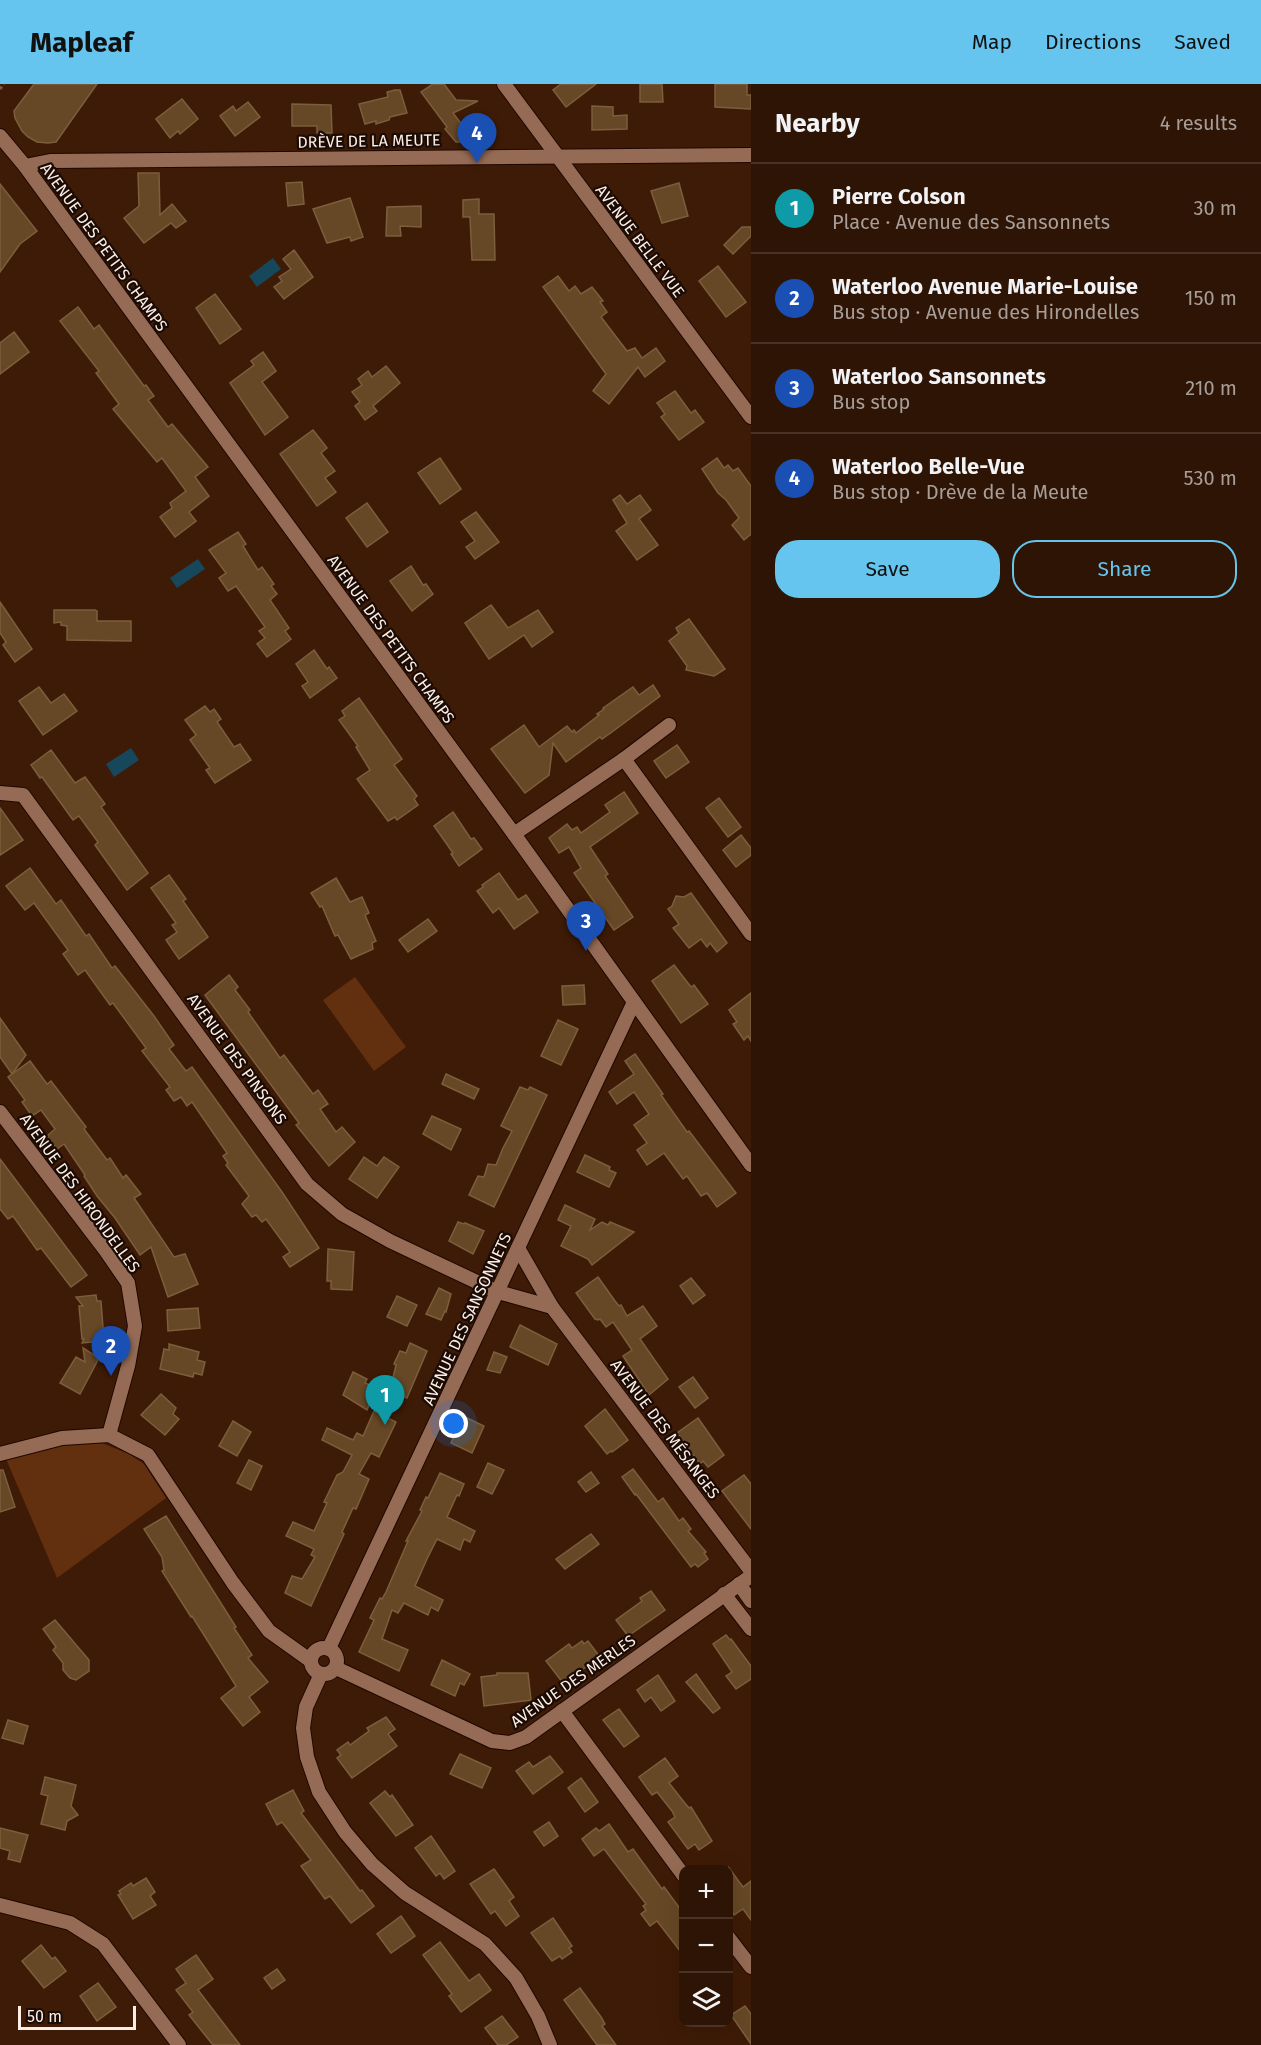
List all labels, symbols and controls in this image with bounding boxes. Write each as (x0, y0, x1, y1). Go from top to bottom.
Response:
text: Mapleaf (30, 26, 133, 59)
text: Map (972, 29, 1012, 55)
text: Directions (1045, 29, 1141, 55)
text: Saved (1174, 29, 1231, 55)
text: Nearby (775, 108, 860, 139)
text: 4 results (1160, 111, 1237, 135)
pin: 4 (458, 113, 496, 163)
street label: DRÈVE DE LA MEUTE (297, 129, 441, 152)
street label: AVENUE DES PETITS CHAMPS (37, 159, 172, 335)
street label: AVENUE BELLE VUE (592, 181, 688, 301)
text: Pierre Colson (832, 183, 966, 210)
text: 1 (790, 196, 799, 220)
text: 30 m (1193, 196, 1237, 220)
text: Place · Avenue des Sansonnets (832, 210, 1110, 234)
text: Waterloo Avenue Marie-Louise (832, 273, 1138, 300)
text: 2 (789, 286, 800, 310)
text: 150 m (1185, 286, 1237, 310)
text: Bus stop · Avenue des Hirondelles (832, 300, 1139, 324)
text: Waterloo Sansonnets (832, 363, 1046, 390)
text: 3 (789, 376, 800, 400)
text: 210 m (1185, 376, 1237, 400)
text: Bus stop (832, 390, 910, 414)
text: Waterloo Belle-Vue (832, 453, 1025, 480)
text: 4 (789, 466, 800, 490)
text: 530 m (1184, 466, 1237, 490)
text: Bus stop · Drève de la Meute (832, 480, 1088, 504)
button: Save (775, 540, 1000, 598)
button: Share (1012, 540, 1237, 598)
street label: AVENUE DES PETITS CHAMPS (324, 551, 459, 727)
pin: 3 (566, 902, 606, 951)
street label: AVENUE DES PINSONS (183, 990, 291, 1128)
street label: AVENUE DES HIRONDELLES (16, 1110, 144, 1276)
street label: AVENUE DES SANSONNETS (419, 1230, 515, 1408)
pin: 2 (92, 1326, 130, 1376)
street label: AVENUE DES MÉSANGES (607, 1355, 724, 1502)
pin: 1 (366, 1376, 404, 1425)
your location (439, 1409, 468, 1438)
street label: AVENUE DES MERLES (507, 1631, 639, 1731)
map controls (679, 1865, 733, 2027)
button: + (679, 1865, 733, 1919)
button: − (679, 1919, 733, 1973)
button: layers (679, 1973, 733, 2027)
scale bar (18, 2003, 136, 2030)
text: 50 m (27, 2007, 62, 2026)

